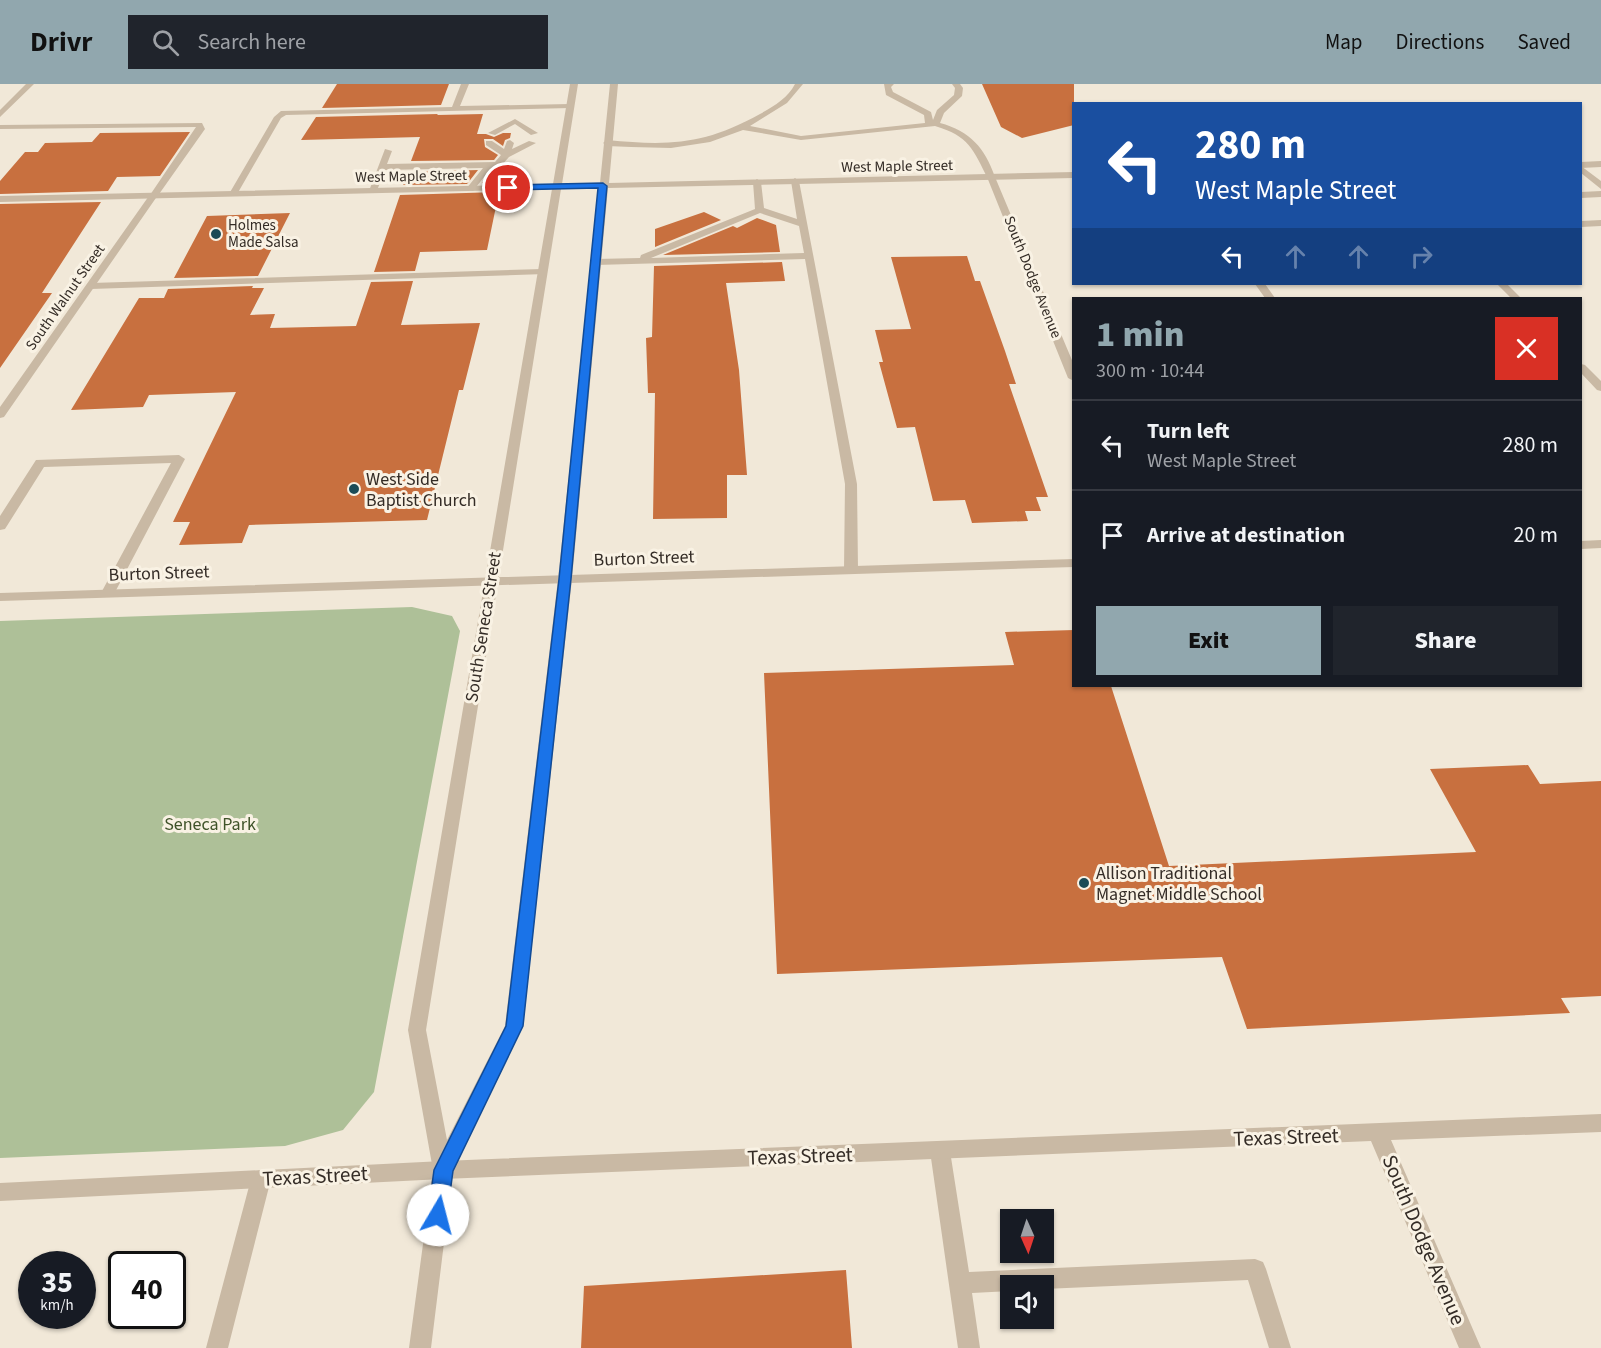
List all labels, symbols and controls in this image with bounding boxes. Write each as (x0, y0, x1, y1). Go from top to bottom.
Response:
search box (128, 15, 548, 69)
text: Drivr (30, 22, 92, 62)
icon: search (149, 26, 182, 59)
text: Search here (197, 26, 306, 58)
text: Map (1325, 27, 1363, 57)
text: Directions (1396, 27, 1484, 57)
text: Saved (1517, 27, 1571, 57)
text: 280 m (1195, 115, 1306, 175)
icon: left (1096, 126, 1174, 204)
street label: West Maple Street (841, 155, 953, 178)
pin (482, 162, 533, 213)
street label: West Maple Street (355, 165, 467, 188)
icon: arrive (491, 171, 524, 204)
text: West Maple Street (1195, 171, 1396, 210)
street label: South Dodge Avenue (998, 213, 1067, 342)
place label: Holmes Made Salsa (228, 215, 298, 253)
marker: Holmes Made Salsa (209, 227, 223, 241)
street label: South Walnut Street (21, 240, 110, 355)
icon: left (1216, 240, 1249, 273)
icon: ahead (1279, 240, 1312, 273)
icon: ahead (1342, 240, 1375, 273)
icon: right (1405, 240, 1438, 273)
text: 1 min (1096, 309, 1184, 360)
button: close (1495, 317, 1558, 380)
text: 300 m · 10:44 (1096, 357, 1204, 385)
text: Turn left (1147, 415, 1229, 447)
icon: left (1096, 429, 1129, 462)
text: 280 m (1503, 429, 1558, 461)
text: West Maple Street (1147, 447, 1296, 475)
place label: West Side Baptist Church (366, 467, 477, 513)
marker: West Side Baptist Church (347, 482, 361, 496)
icon: arrive (1096, 519, 1129, 552)
text: Arrive at destination (1147, 519, 1345, 551)
text: 20 m (1513, 519, 1558, 551)
street label: Burton Street (593, 544, 695, 573)
street label: South Seneca Street (459, 550, 508, 704)
street label: Burton Street (108, 559, 210, 588)
button: Exit (1096, 606, 1321, 675)
button: Share (1333, 606, 1558, 675)
park label: Seneca Park (164, 812, 256, 837)
place label: Allison Traditional Magnet Middle School (1096, 861, 1262, 907)
marker: Allison Traditional Magnet Middle School (1077, 876, 1091, 890)
street label: Texas Street (1233, 1120, 1339, 1154)
street label: Texas Street (747, 1139, 853, 1173)
street label: South Dodge Avenue (1375, 1150, 1473, 1330)
street label: Texas Street (262, 1158, 368, 1194)
position arrow (406, 1183, 470, 1247)
north arrow (1000, 1209, 1054, 1263)
map controls (1000, 1209, 1054, 1329)
speed limit sign: 40 (108, 1251, 186, 1329)
text: 35 (41, 1261, 73, 1304)
button: sound (1000, 1275, 1054, 1329)
text: km/h (40, 1295, 74, 1316)

